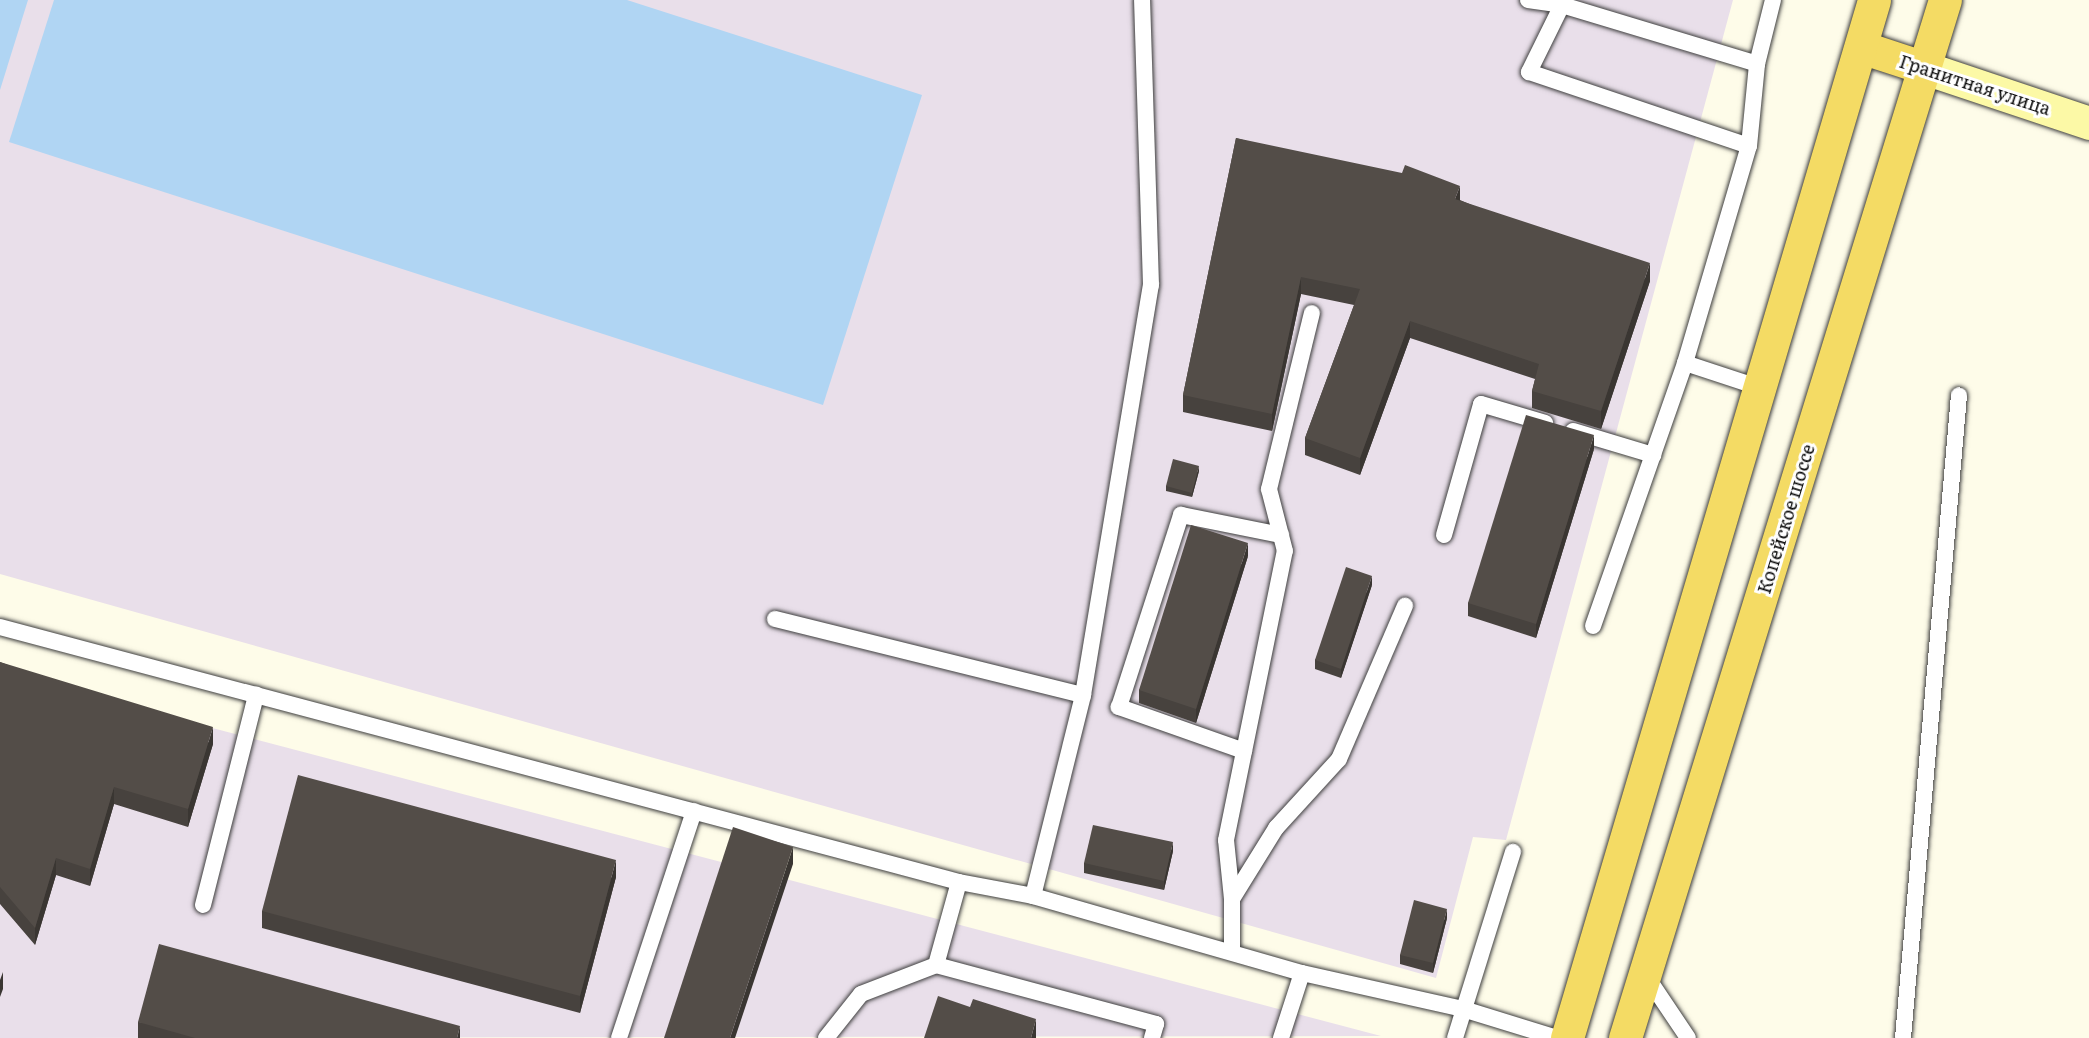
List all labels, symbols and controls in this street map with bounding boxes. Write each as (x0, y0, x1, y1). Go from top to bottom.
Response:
street label: Гранитная улица (1897, 50, 2053, 120)
street label: Копейское шоссе (1753, 442, 1819, 596)

